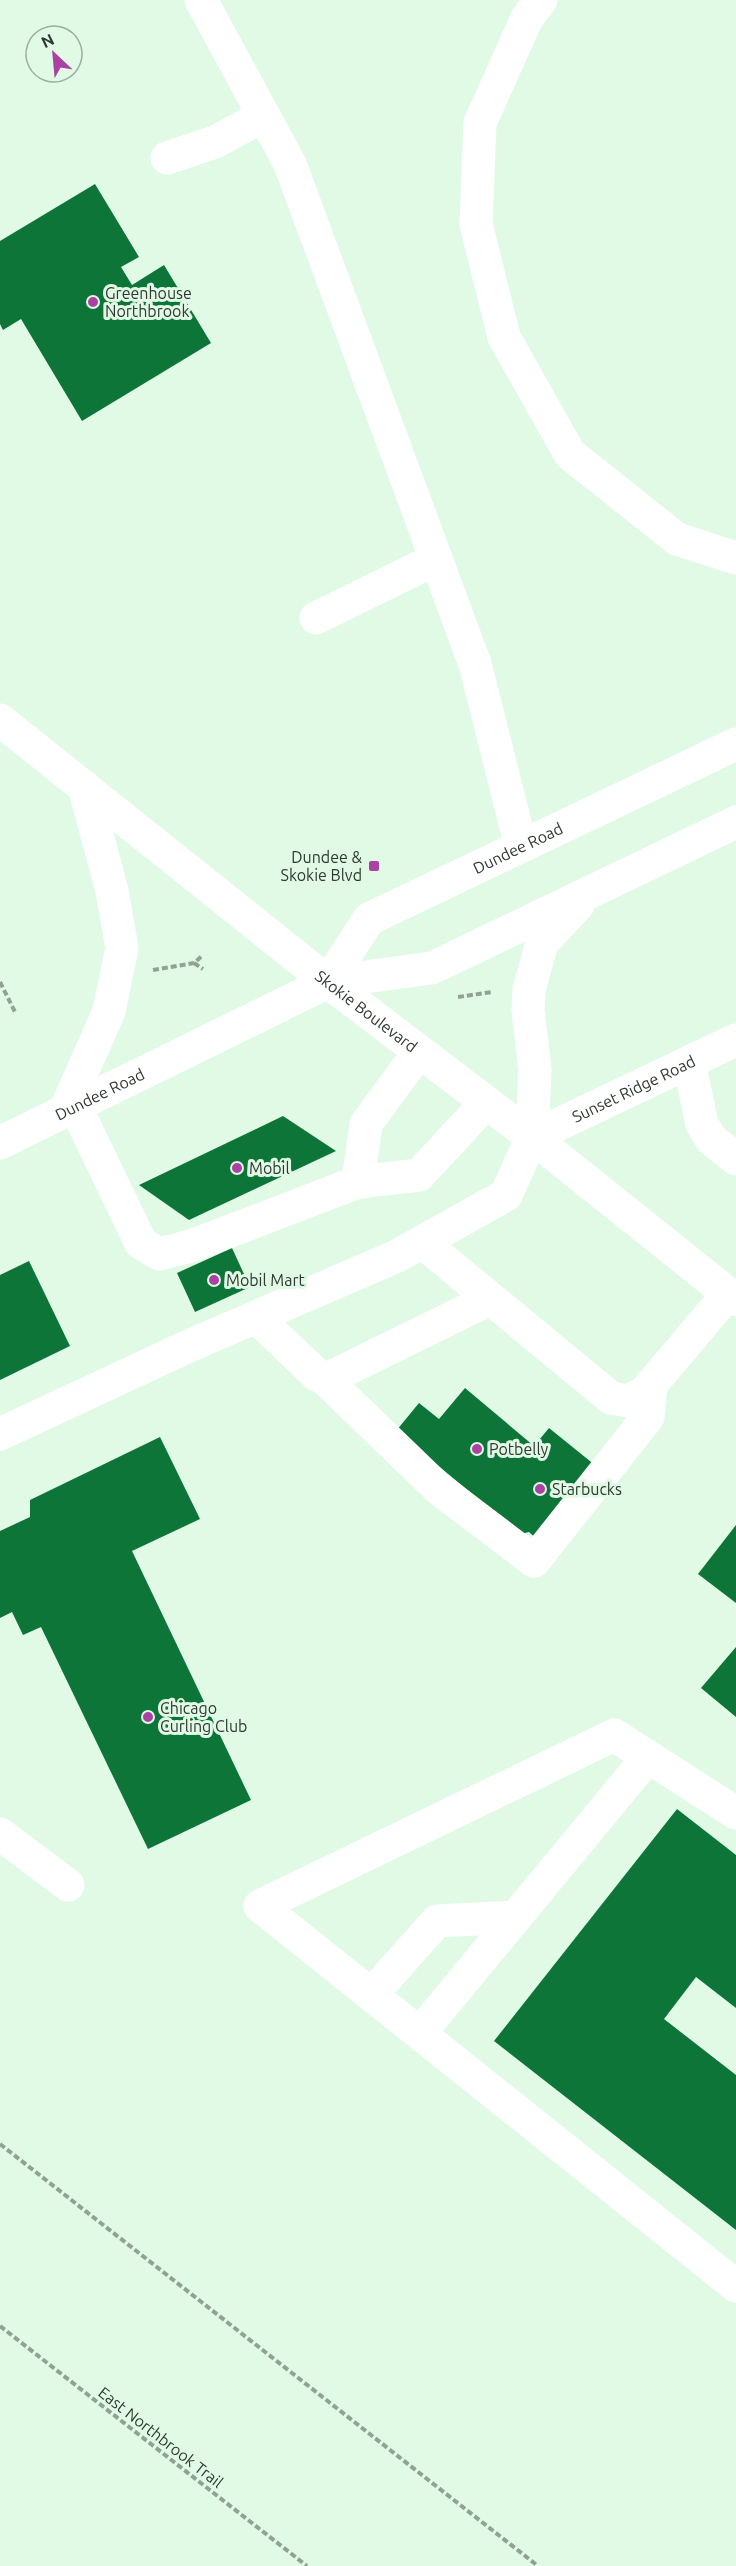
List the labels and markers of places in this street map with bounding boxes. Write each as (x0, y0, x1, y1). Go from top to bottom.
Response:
place label: Greenhouse Northbrook (105, 284, 192, 320)
marker: Greenhouse Northbrook (86, 295, 100, 309)
place label: Dundee & Skokie Blvd (281, 848, 363, 884)
marker: Dundee & Skokie Blvd (367, 859, 381, 873)
place label: Mobil (249, 1159, 290, 1177)
marker: Mobil (230, 1161, 244, 1175)
place label: Mobil Mart (226, 1271, 306, 1289)
marker: Mobil Mart (207, 1273, 221, 1287)
place label: Potbelly (489, 1440, 549, 1458)
marker: Potbelly (470, 1442, 484, 1456)
place label: Starbucks (552, 1480, 622, 1498)
marker: Starbucks (533, 1482, 547, 1496)
place label: Chicago Curling Club (160, 1699, 247, 1735)
marker: Chicago Curling Club (141, 1710, 155, 1724)

